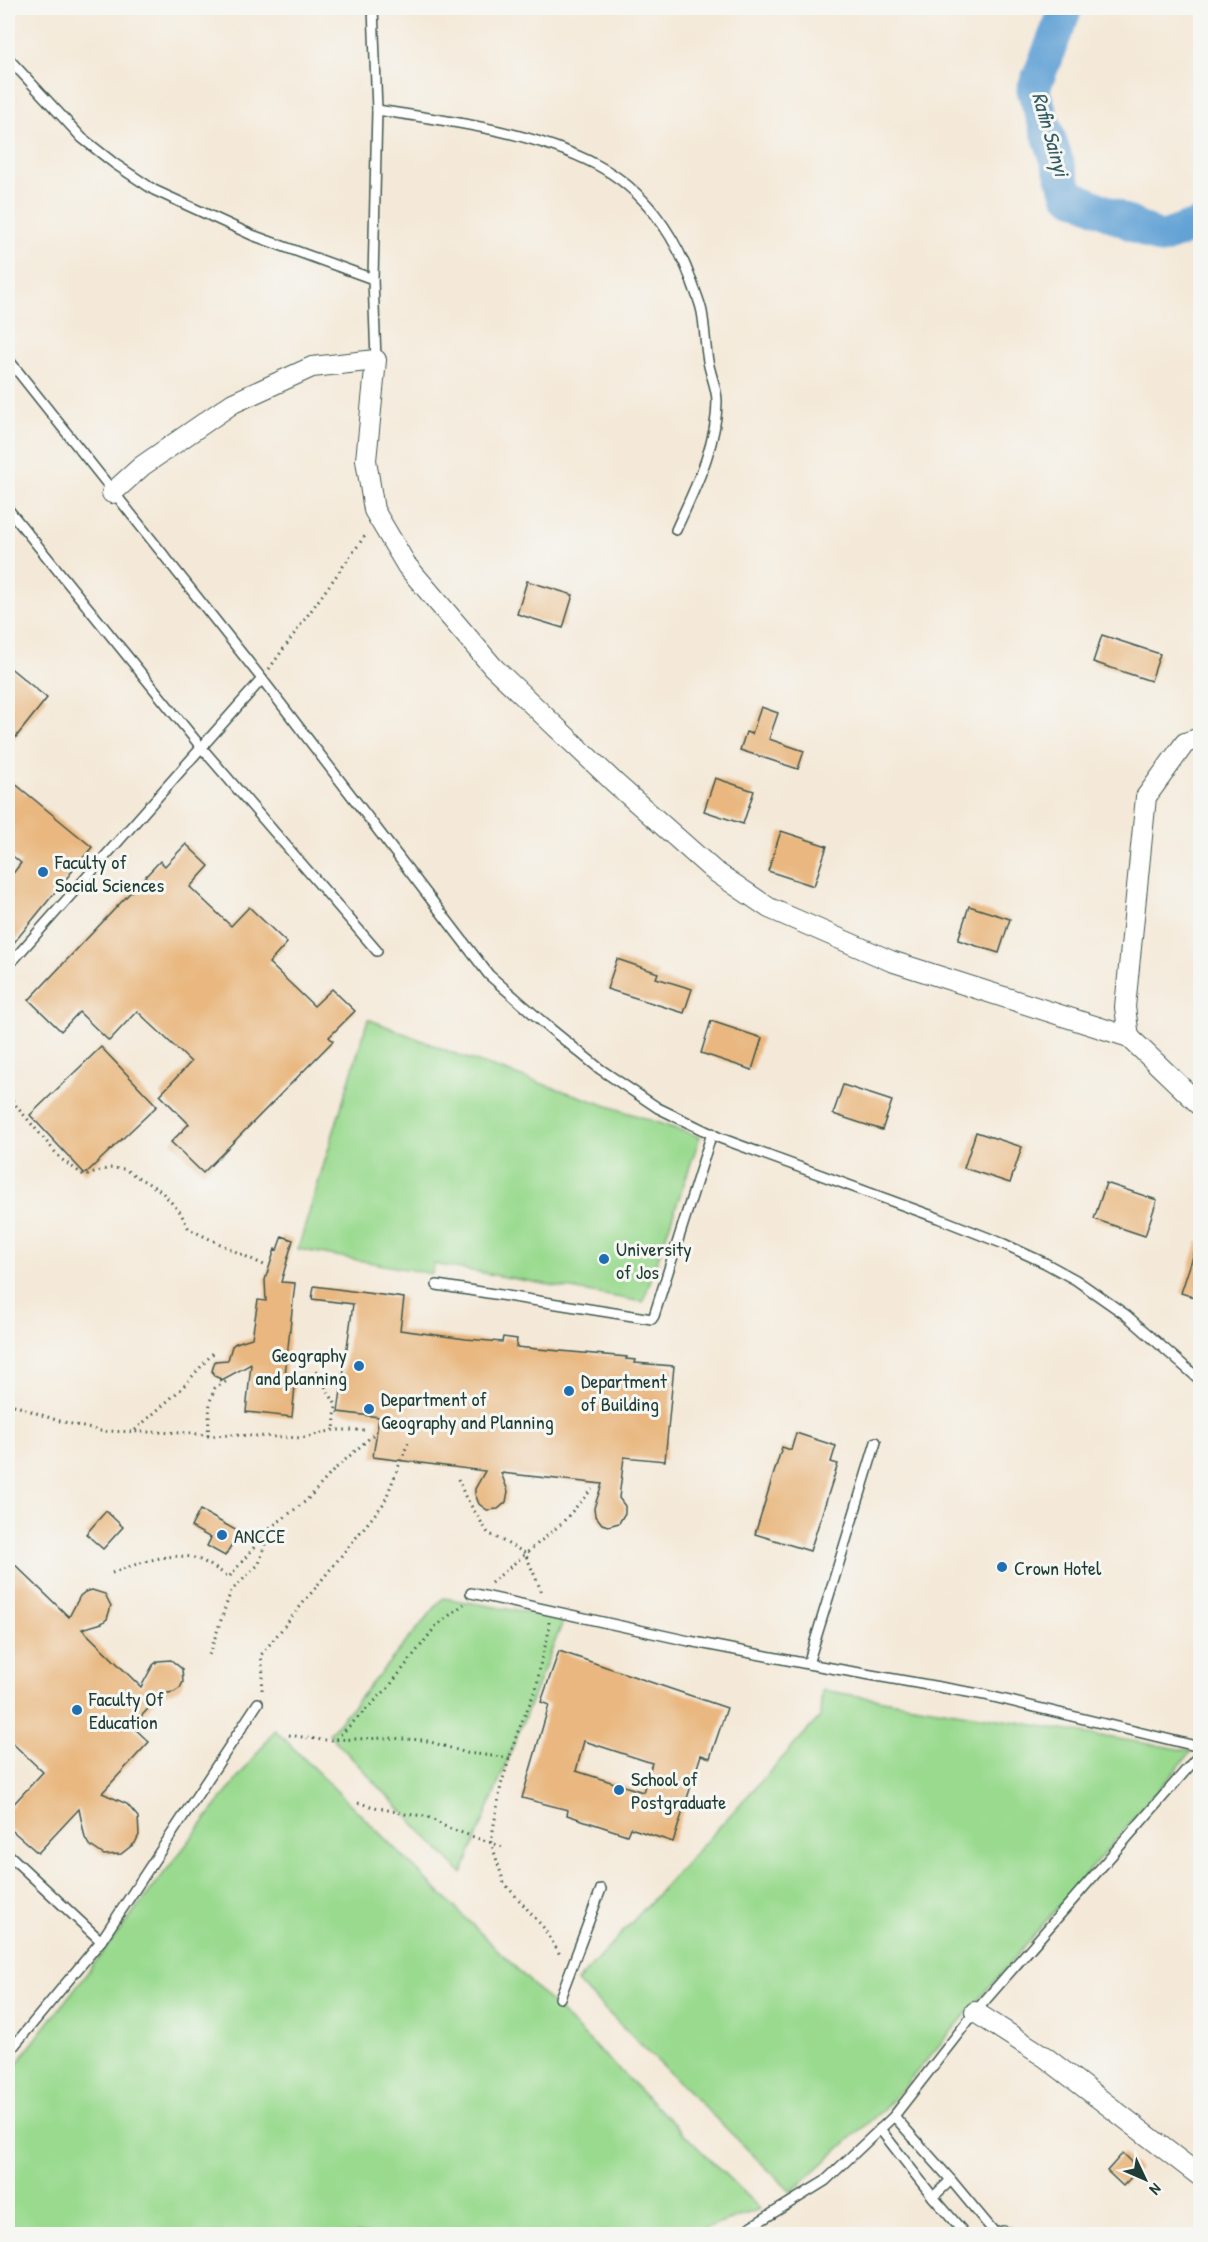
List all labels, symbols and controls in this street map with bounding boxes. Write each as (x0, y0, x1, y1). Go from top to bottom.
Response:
water label: Rafin Sainyi (1025, 89, 1077, 182)
place label: Faculty of Social Sciences (54, 848, 164, 898)
marker: Faculty of Social Sciences (36, 865, 50, 879)
place label: University of Jos (616, 1235, 692, 1285)
marker: University of Jos (597, 1252, 611, 1266)
place label: Geography and planning (256, 1341, 347, 1391)
marker: Geography and planning (352, 1359, 366, 1373)
place label: Department of Building (581, 1367, 668, 1417)
marker: Department of Building (562, 1384, 576, 1398)
place label: Department of Geography and Planning (381, 1385, 554, 1435)
marker: Department of Geography and Planning (362, 1402, 376, 1416)
place label: ANCCE (234, 1522, 285, 1549)
marker: ANCCE (215, 1528, 229, 1542)
place label: Crown Hotel (1014, 1554, 1102, 1581)
marker: Crown Hotel (995, 1560, 1009, 1574)
place label: Faculty Of Education (88, 1685, 164, 1735)
marker: Faculty Of Education (70, 1703, 84, 1717)
place label: School of Postgraduate (631, 1765, 726, 1815)
marker: School of Postgraduate (612, 1783, 626, 1797)
north arrow (1115, 2149, 1175, 2209)
text: N (1145, 2179, 1167, 2200)

